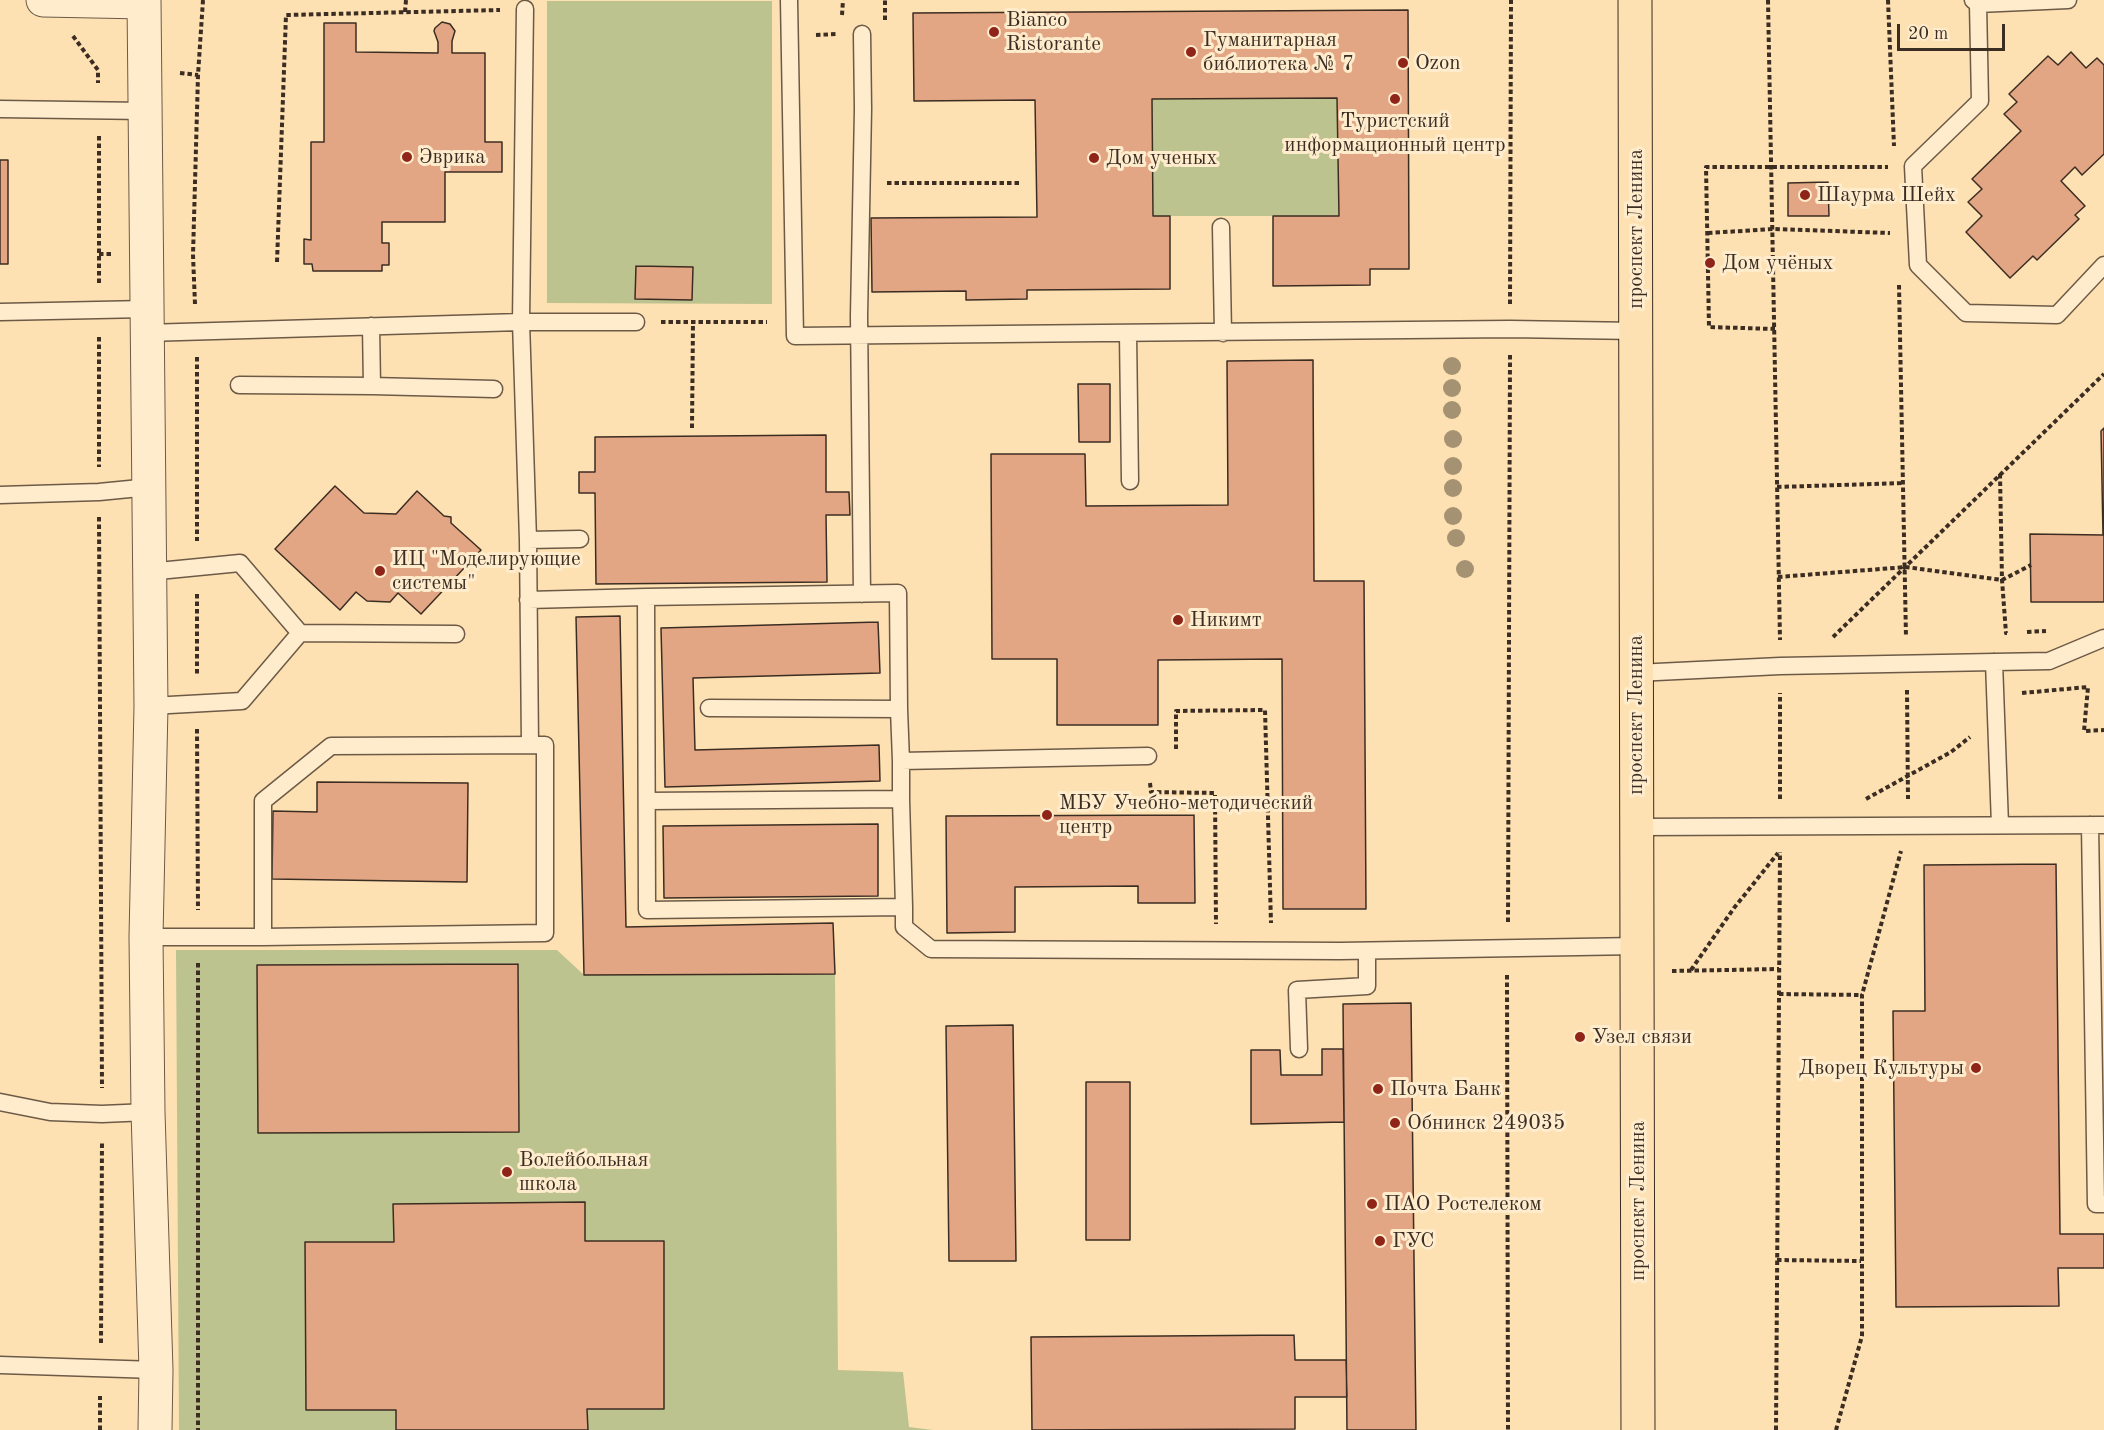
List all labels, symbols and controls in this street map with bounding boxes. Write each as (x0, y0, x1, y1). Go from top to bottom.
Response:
place label: Bianco Ristorante (1006, 7, 1101, 57)
scale bar (1900, 12, 2008, 50)
marker: Bianco Ristorante (987, 25, 1001, 39)
text: 20 m (1908, 25, 1948, 43)
place label: Гуманитарная библиотека № 7 (1203, 27, 1354, 77)
marker: Гуманитарная библиотека № 7 (1184, 45, 1198, 59)
place label: Ozon (1415, 50, 1461, 76)
marker: Ozon (1396, 56, 1410, 70)
marker: Туристский информационный центр (1388, 92, 1402, 106)
place label: Туристский информационный центр (1284, 108, 1506, 158)
place label: Эврика (419, 144, 486, 170)
place label: Дом ученых (1106, 145, 1218, 171)
street label: проспект Ленина (1623, 149, 1649, 309)
marker: Эврика (400, 150, 414, 164)
marker: Дом ученых (1087, 151, 1101, 165)
place label: Шаурма Шейх (1817, 182, 1956, 208)
marker: Шаурма Шейх (1798, 188, 1812, 202)
place label: Дом учёных (1722, 250, 1834, 276)
marker: Дом учёных (1703, 256, 1717, 270)
place label: ИЦ "Моделирующие системы" (392, 546, 581, 596)
marker: ИЦ "Моделирующие системы" (373, 564, 387, 578)
place label: Никимт (1190, 607, 1262, 633)
marker: Никимт (1171, 613, 1185, 627)
street label: проспект Ленина (1623, 635, 1649, 795)
place label: МБУ Учебно-методический центр (1059, 790, 1313, 840)
marker: МБУ Учебно-методический центр (1040, 808, 1054, 822)
place label: Узел связи (1592, 1024, 1692, 1050)
marker: Узел связи (1573, 1030, 1587, 1044)
place label: Дворец Культуры (1799, 1055, 1964, 1081)
marker: Дворец Культуры (1969, 1061, 1983, 1075)
place label: Почта Банк (1390, 1076, 1501, 1102)
marker: Почта Банк (1371, 1082, 1385, 1096)
place label: Обнинск 249035 (1407, 1110, 1565, 1136)
marker: Обнинск 249035 (1388, 1116, 1402, 1130)
street label: проспект Ленина (1625, 1121, 1651, 1281)
place label: Волейбольная школа (519, 1147, 648, 1197)
marker: Волейбольная школа (500, 1165, 514, 1179)
place label: ПАО Ростелеком (1384, 1191, 1542, 1217)
marker: ПАО Ростелеком (1365, 1197, 1379, 1211)
place label: ГУС (1392, 1228, 1434, 1254)
marker: ГУС (1373, 1234, 1387, 1248)

